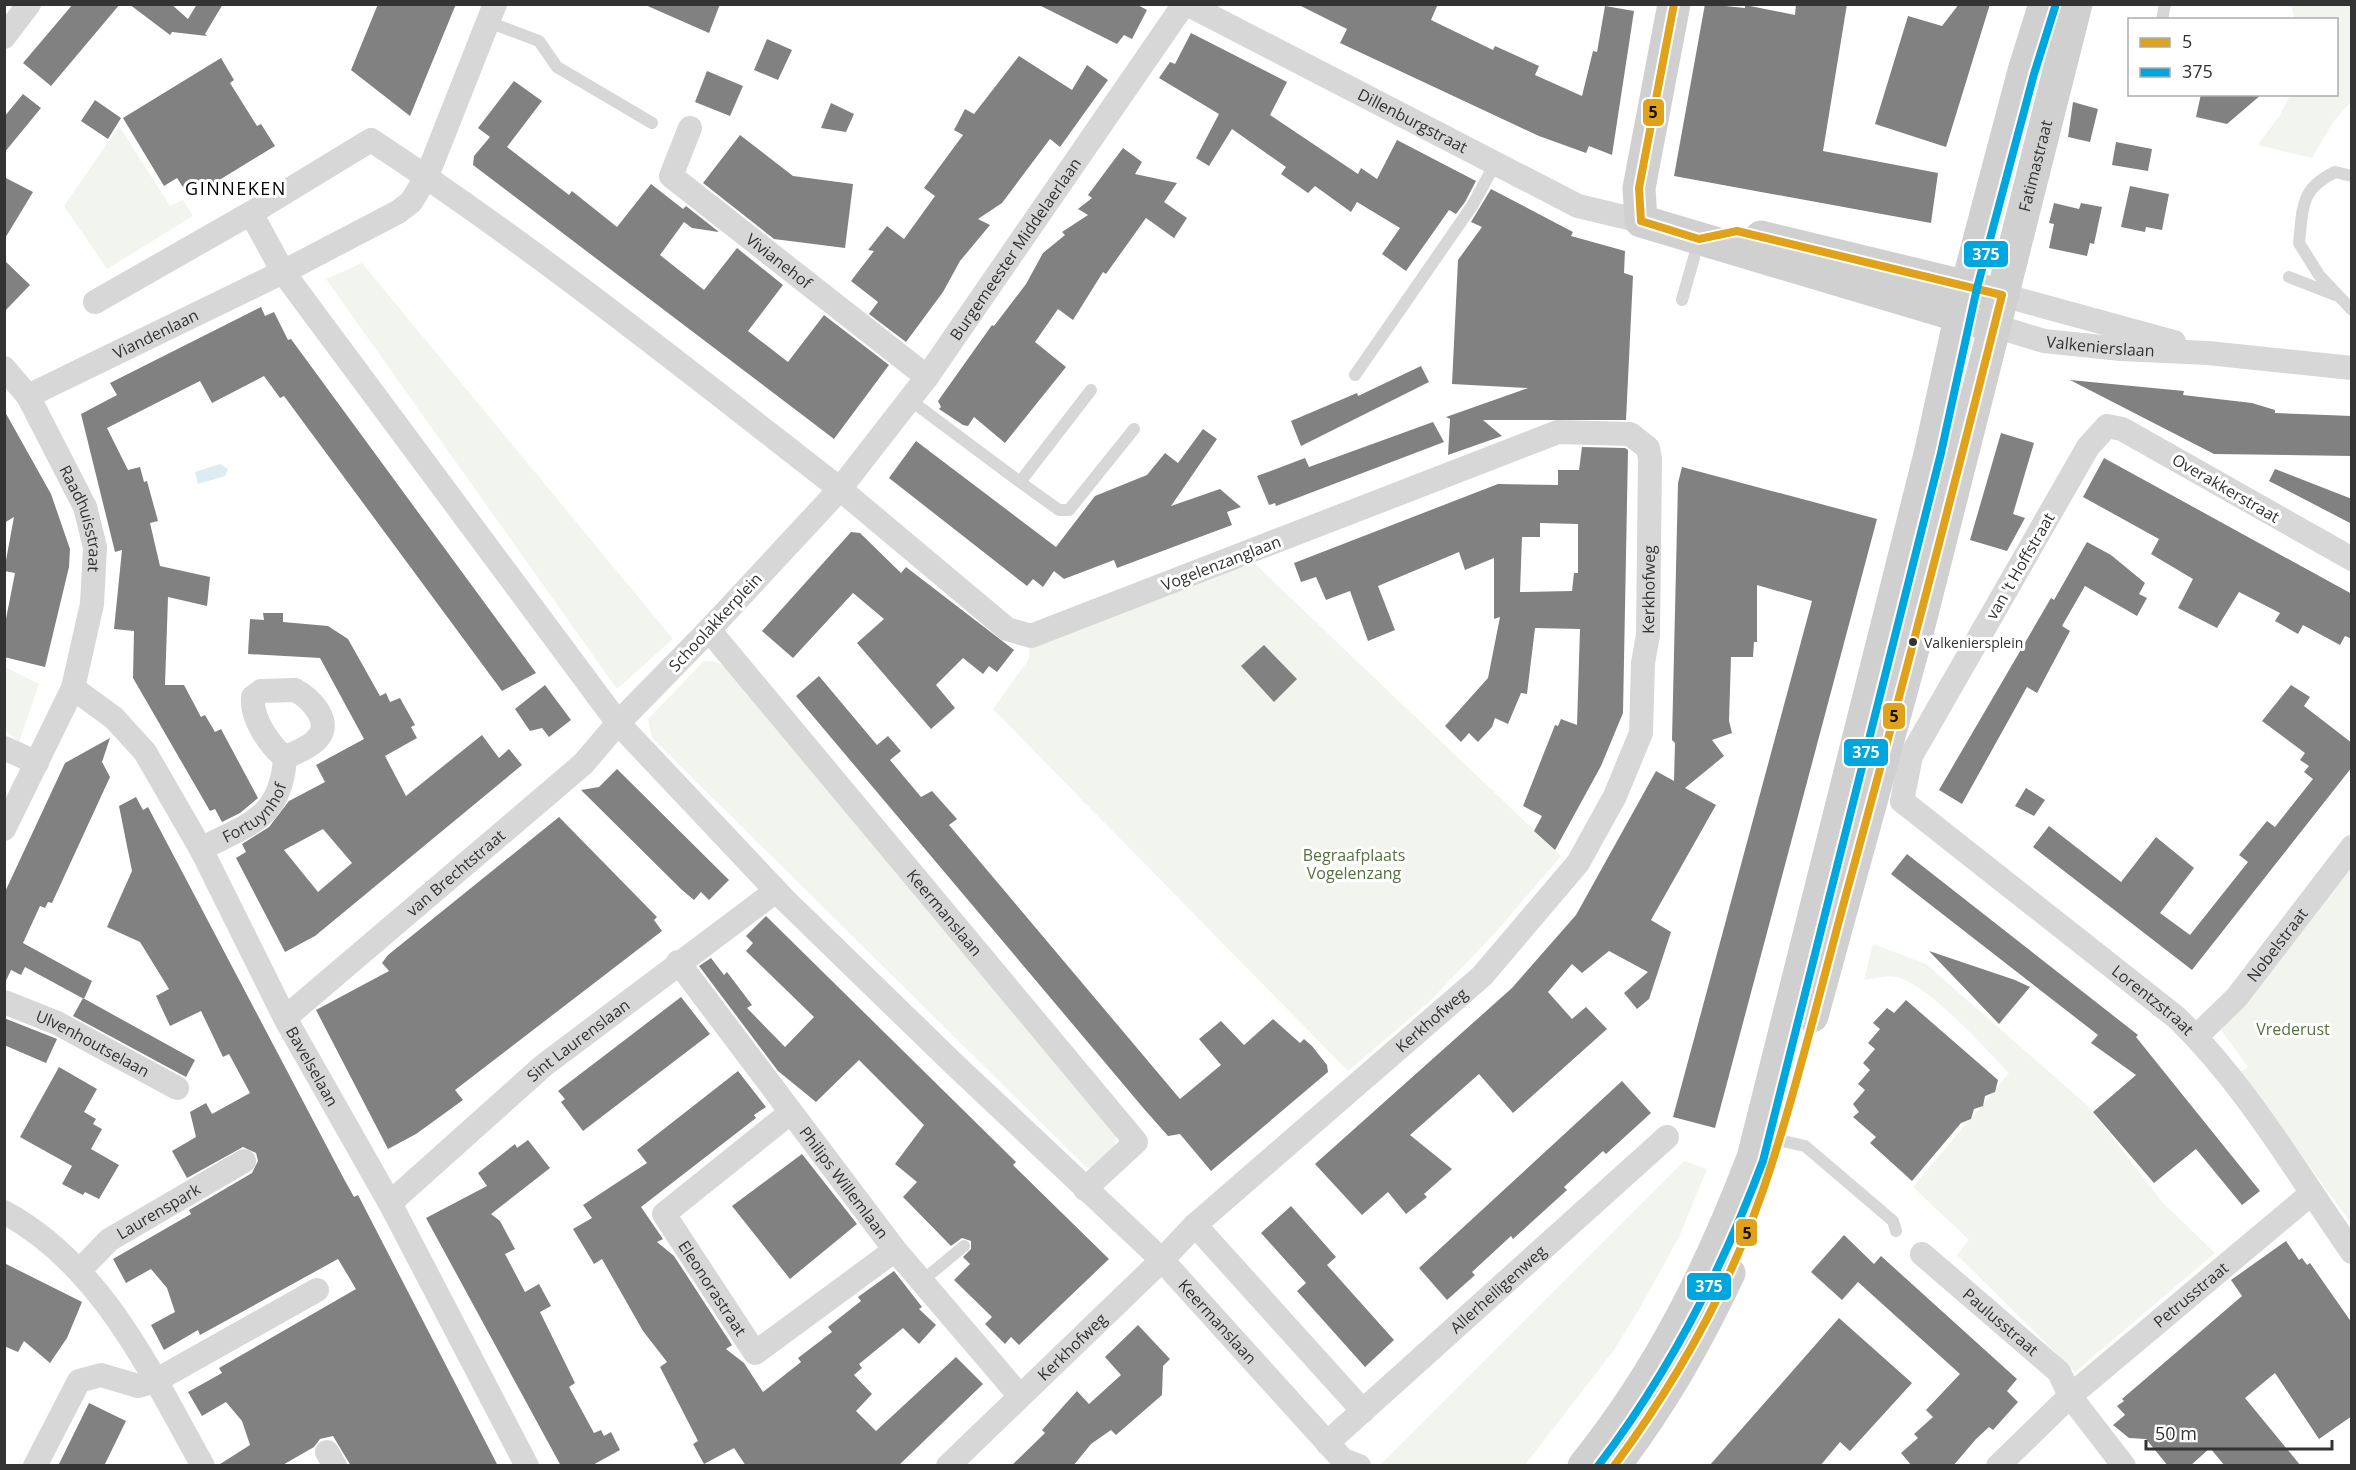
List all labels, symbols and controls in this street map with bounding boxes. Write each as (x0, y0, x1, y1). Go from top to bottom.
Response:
legend (2128, 18, 2338, 96)
text: 5 (2182, 29, 2192, 53)
text: 375 (2182, 59, 2213, 83)
street label: Dillenburgstraat (1354, 83, 1472, 158)
line badge: 5 (1642, 98, 1665, 127)
text: 5 (1648, 101, 1658, 123)
street label: Fatimastraat (2013, 117, 2057, 214)
street label: Burgemeester Middelaerlaan (945, 153, 1086, 345)
district label: GINNEKEN (185, 176, 287, 200)
street label: Vivianehof (742, 228, 818, 295)
line badge: 375 (1963, 240, 2009, 268)
text: 375 (1972, 243, 2000, 265)
street label: Viandenlaan (109, 304, 202, 364)
street label: Valkenierslaan (2045, 330, 2155, 362)
street label: Overakkerstraat (2168, 448, 2284, 528)
street label: Raadhuisstraat (54, 461, 106, 573)
street label: van 't Hoffstraat (1981, 508, 2060, 623)
street label: Vogelenzanglaan (1158, 530, 1284, 596)
street label: Kerkhofweg (1637, 545, 1660, 634)
street label: Schoolakkerplein (663, 568, 767, 676)
place label: Valkeniersplein (1924, 633, 2023, 652)
marker: Valkeniersplein (1907, 636, 1919, 648)
line badge: 5 (1882, 702, 1906, 730)
text: 5 (1889, 705, 1899, 727)
line badge: 375 (1843, 738, 1889, 767)
text: 375 (1852, 741, 1880, 763)
street label: Fortuynhof (218, 778, 292, 848)
street label: van Brechtstraat (401, 824, 510, 921)
park label: Begraafplaats Vogelenzang (1303, 844, 1405, 884)
street label: Keermanslaan (902, 864, 987, 961)
street label: Nobelstraat (2242, 903, 2313, 986)
street label: Lorentzstraat (2107, 960, 2199, 1040)
street label: Kerkhofweg (1391, 982, 1472, 1057)
street label: Sint Laurenslaan (522, 994, 634, 1087)
street label: Ulvenhoutselaan (33, 1005, 154, 1082)
park label: Vrederust (2256, 1018, 2330, 1040)
street label: Bavelselaan (281, 1022, 344, 1110)
street label: Philips Willemlaan (795, 1122, 894, 1243)
street label: Laurenspark (112, 1178, 205, 1244)
line badge: 5 (1735, 1218, 1758, 1247)
text: 5 (1742, 1222, 1752, 1244)
street label: Eleonorastraat (673, 1236, 752, 1340)
street label: Allerheiligenweg (1445, 1240, 1551, 1338)
street label: Petrusstraat (2149, 1257, 2233, 1333)
line badge: 375 (1686, 1272, 1732, 1301)
street label: Keermanslaan (1174, 1274, 1262, 1369)
text: 375 (1695, 1275, 1723, 1297)
street label: Paulusstraat (1958, 1283, 2044, 1361)
street label: Kerkhofweg (1032, 1308, 1112, 1385)
scale bar (2146, 1413, 2332, 1451)
text: 50 m (2155, 1421, 2197, 1445)

